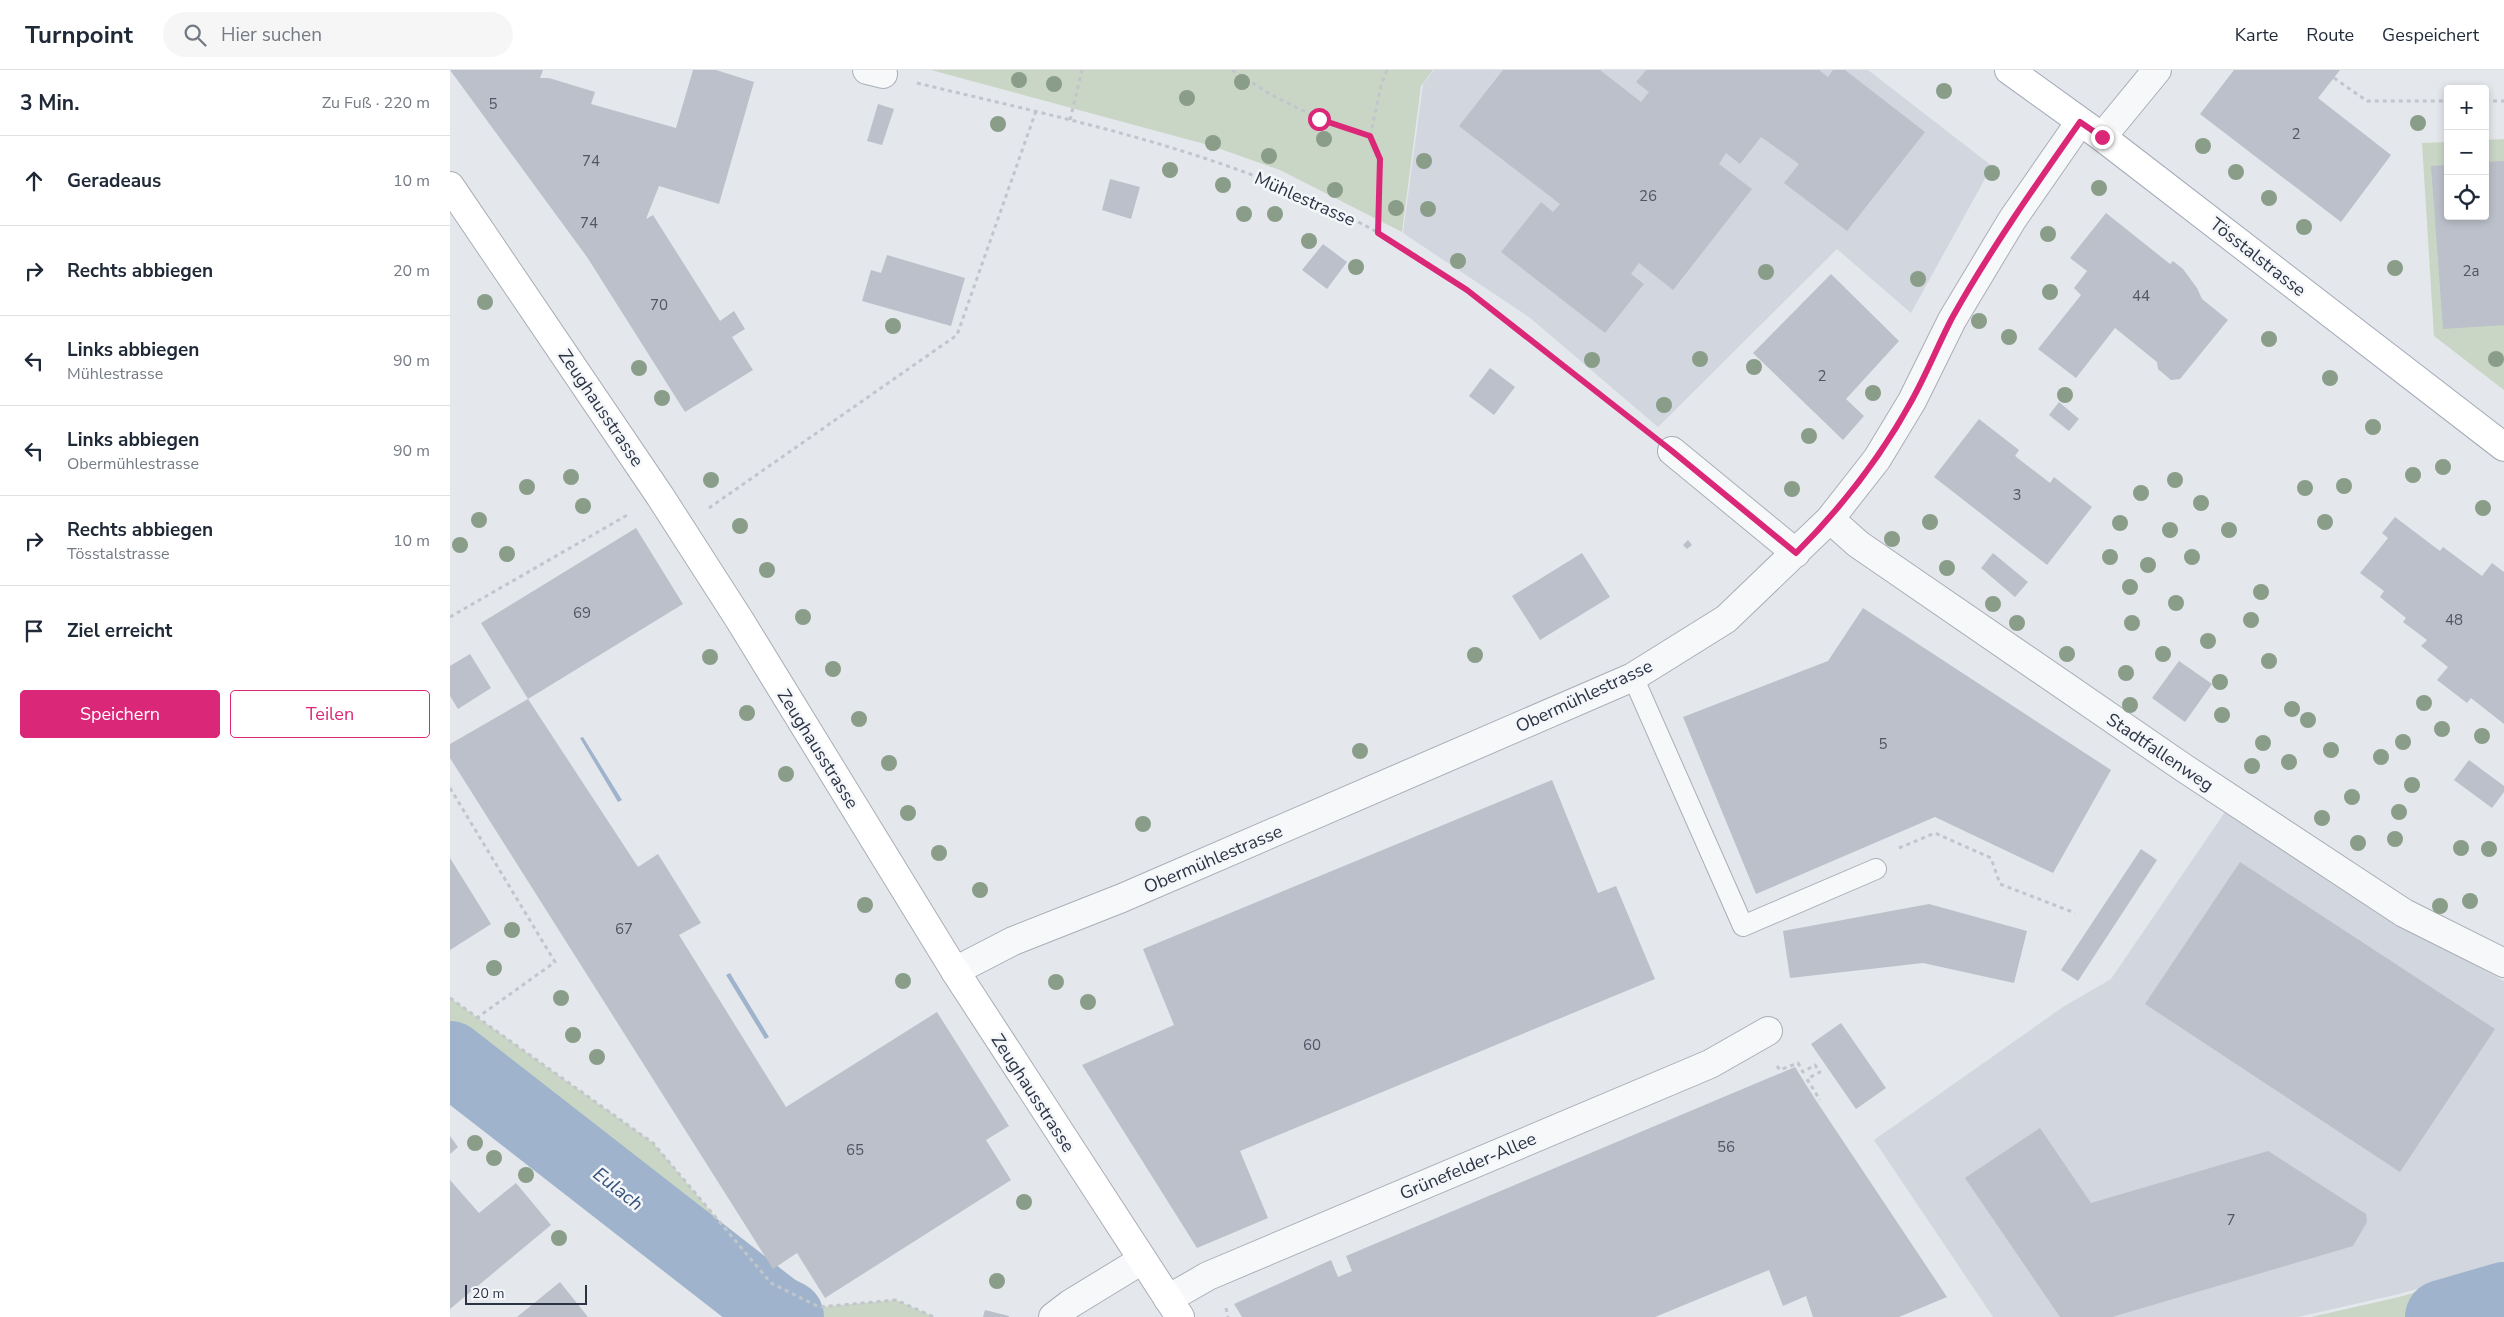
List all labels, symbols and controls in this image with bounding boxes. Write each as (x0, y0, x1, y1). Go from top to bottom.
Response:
search box (163, 12, 513, 57)
text: Turnpoint (25, 19, 133, 51)
icon: search (181, 21, 209, 49)
text: Hier suchen (221, 22, 322, 48)
text: Karte (2235, 23, 2278, 47)
text: Route (2306, 23, 2354, 47)
text: Gespeichert (2382, 23, 2479, 47)
map controls (2444, 85, 2489, 220)
button: + (2444, 85, 2489, 130)
text: 3 Min. (20, 89, 79, 117)
text: Zu Fuß · 220 m (322, 92, 430, 114)
house number: 5 (488, 94, 498, 114)
route start (1308, 108, 1331, 131)
house number: 2 (2291, 124, 2301, 144)
route end (2091, 126, 2114, 149)
button: − (2444, 130, 2489, 175)
house number: 74 (582, 151, 600, 171)
street label: Mühlestrasse (1251, 166, 1359, 232)
icon: ahead (20, 167, 48, 195)
text: Geradeaus (67, 168, 161, 194)
text: 10 m (393, 170, 430, 192)
button: locate (2444, 175, 2489, 220)
house number: 26 (1639, 186, 1657, 206)
street label: Tösstalstrasse (2205, 212, 2311, 302)
house number: 74 (580, 213, 598, 233)
icon: right (20, 257, 48, 285)
text: Rechts abbiegen (67, 258, 213, 284)
text: 20 m (393, 260, 430, 282)
house number: 2a (2463, 261, 2479, 281)
house number: 44 (2132, 286, 2150, 306)
house number: 70 (650, 295, 668, 315)
text: Links abbiegen (67, 337, 199, 363)
street label: Zeughausstrasse (553, 345, 649, 471)
icon: left (20, 347, 48, 375)
text: 90 m (393, 350, 430, 372)
text: Mühlestrasse (67, 363, 163, 385)
house number: 2 (1817, 366, 1827, 386)
text: Links abbiegen (67, 427, 199, 453)
icon: left (20, 437, 48, 465)
text: 90 m (393, 440, 430, 462)
text: Obermühlestrasse (67, 453, 199, 475)
house number: 3 (2012, 485, 2022, 505)
text: Rechts abbiegen (67, 517, 213, 543)
icon: right (20, 527, 48, 555)
text: 10 m (393, 530, 430, 552)
text: Tösstalstrasse (67, 543, 170, 565)
house number: 69 (573, 603, 591, 623)
house number: 48 (2445, 610, 2463, 630)
icon: arrive (20, 617, 48, 645)
text: Ziel erreicht (67, 618, 172, 644)
street label: Obermühlestrasse (1512, 654, 1656, 738)
street label: Zeughausstrasse (772, 685, 864, 813)
button: Speichern (20, 690, 220, 738)
button: Teilen (230, 690, 430, 738)
street label: Stadtfallenweg (2102, 707, 2218, 797)
house number: 5 (1878, 734, 1888, 754)
street label: Obermühlestrasse (1140, 819, 1286, 899)
house number: 67 (615, 919, 633, 939)
street label: Zeughausstrasse (986, 1029, 1080, 1157)
house number: 60 (1303, 1035, 1321, 1055)
street label: Grünefelder-Allee (1396, 1126, 1540, 1206)
house number: 56 (1717, 1137, 1735, 1157)
house number: 65 (846, 1140, 864, 1160)
water label: Eulach (588, 1161, 648, 1217)
house number: 7 (2226, 1210, 2236, 1230)
scale bar (465, 1282, 588, 1305)
text: 20 m (472, 1284, 504, 1303)

